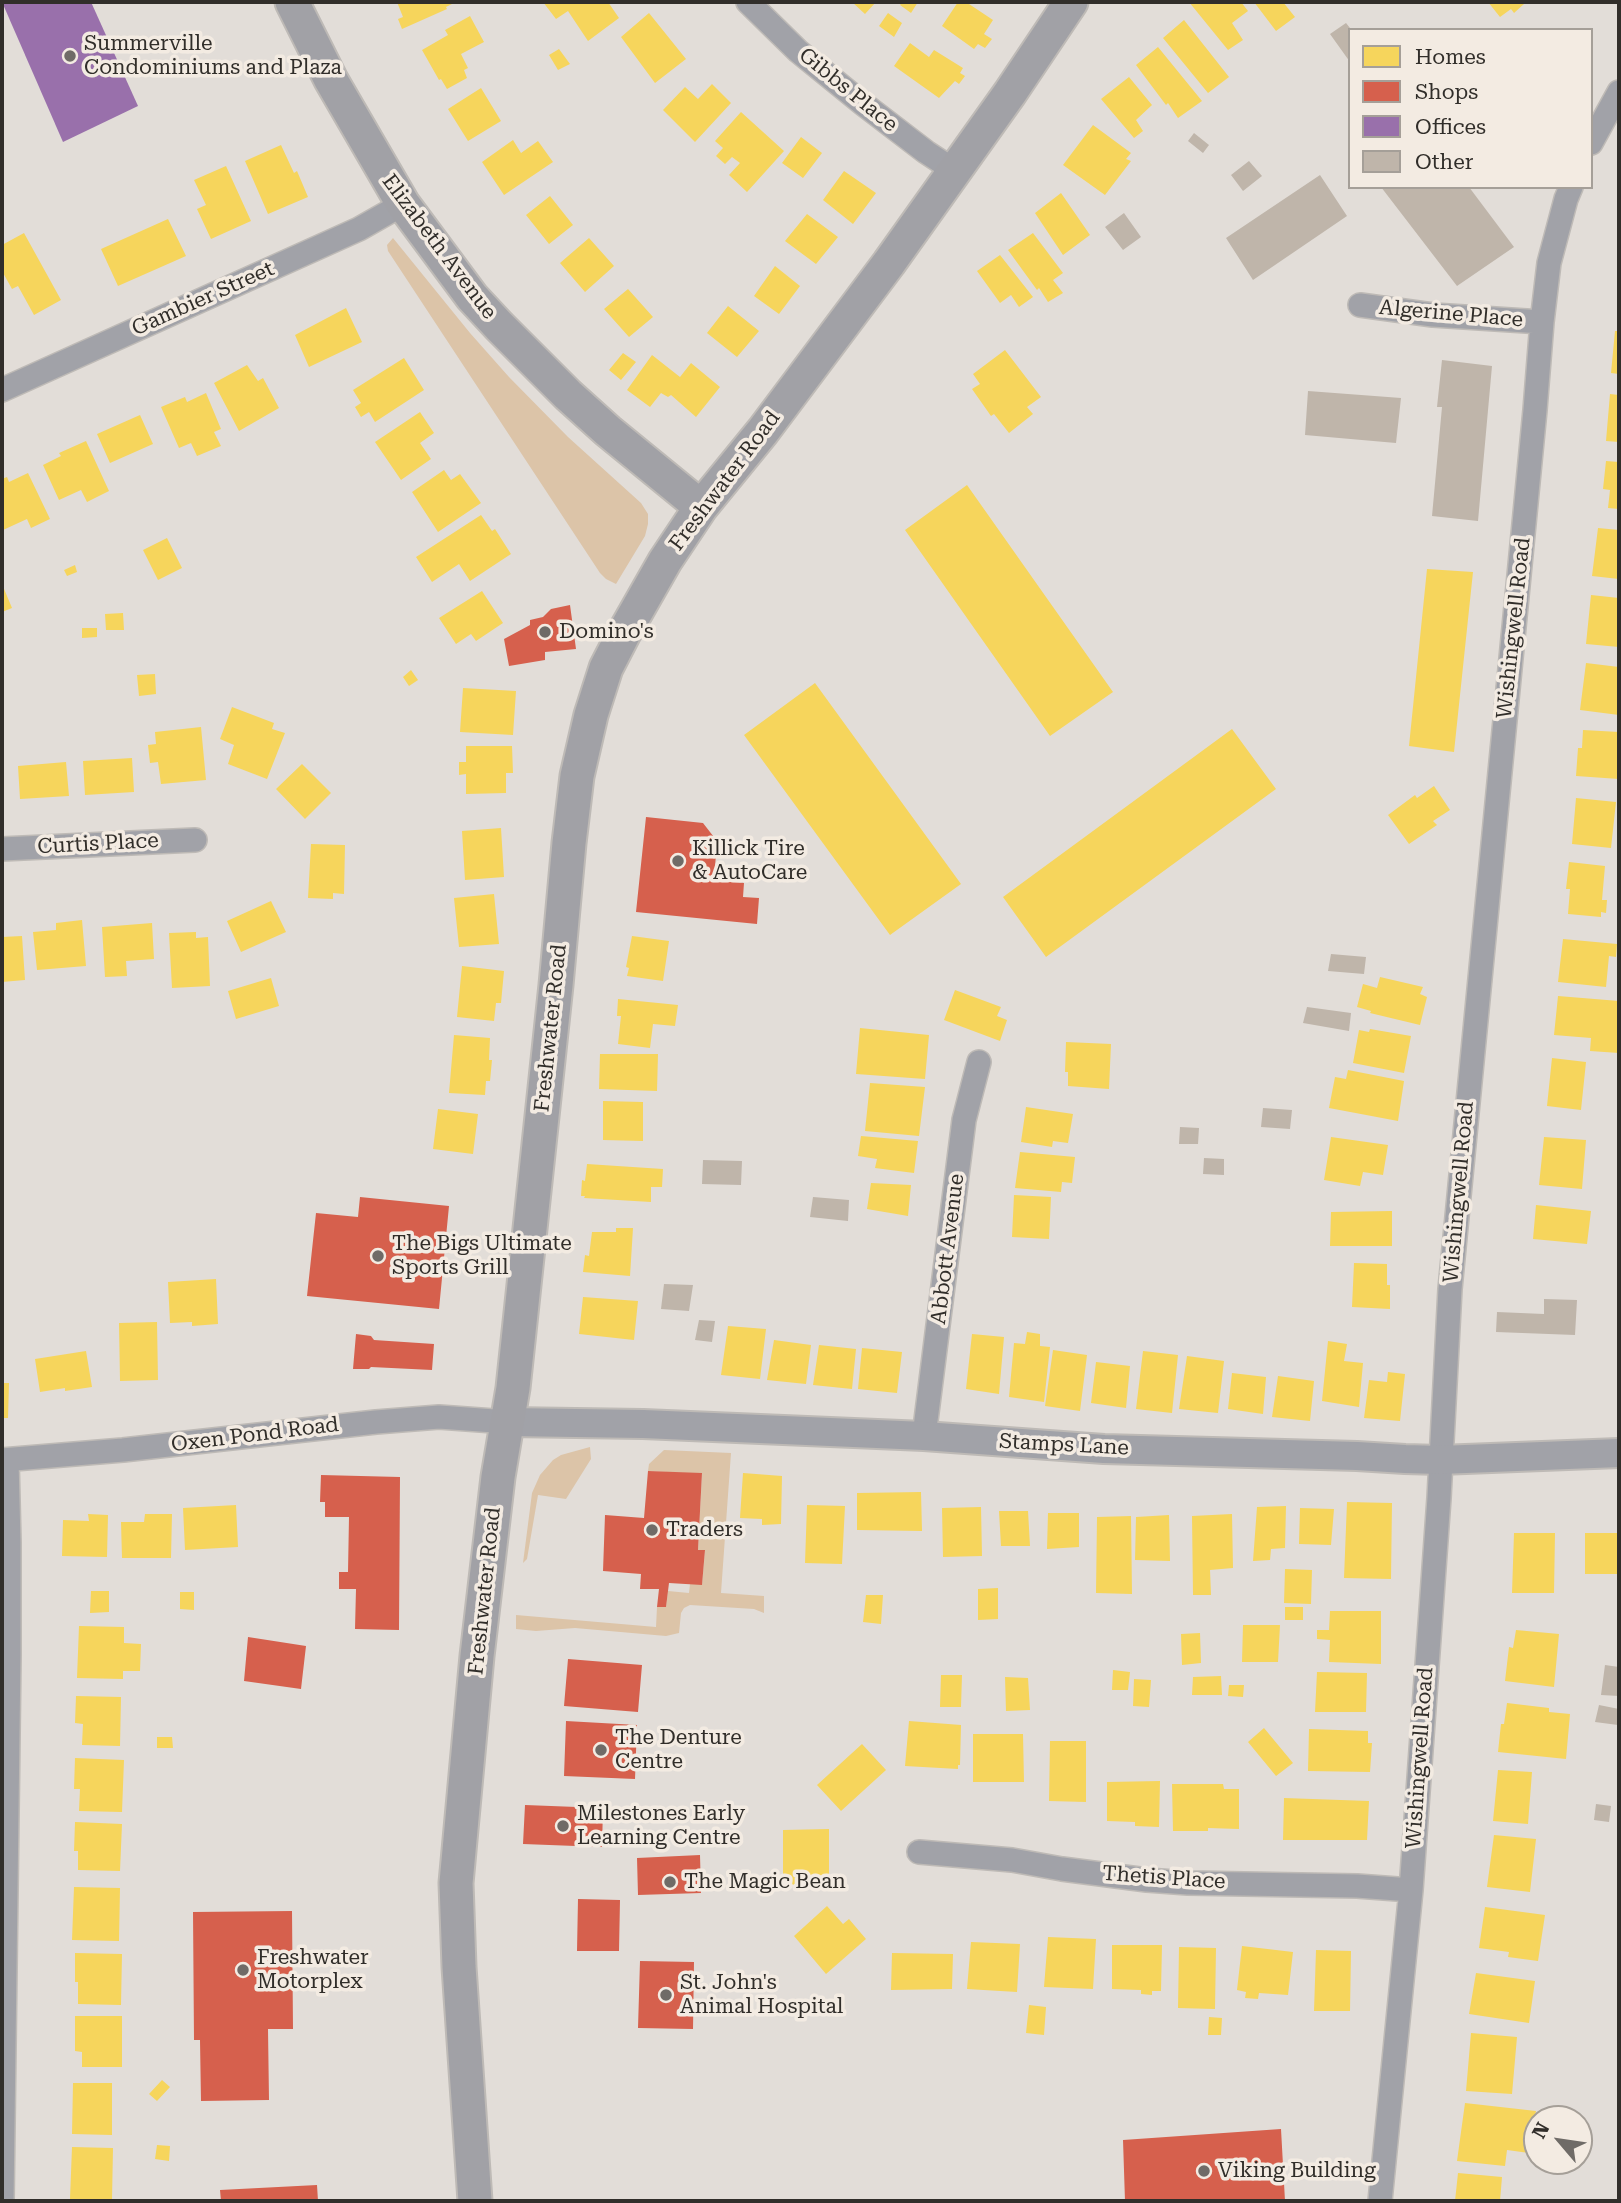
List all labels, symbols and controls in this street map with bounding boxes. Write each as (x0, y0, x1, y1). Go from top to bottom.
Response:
legend (1348, 28, 1593, 189)
place label: Summerville Condominiums and Plaza (84, 31, 342, 81)
street label: Gibbs Place (794, 43, 902, 137)
text: Homes (1415, 45, 1486, 69)
marker: Summerville Condominiums and Plaza (62, 48, 78, 64)
text: Shops (1415, 80, 1478, 104)
text: Offices (1415, 115, 1486, 139)
text: Other (1415, 150, 1473, 174)
street label: Elizabeth Avenue (376, 170, 502, 324)
street label: Gambier Street (128, 256, 278, 342)
street label: Algerine Place (1378, 295, 1524, 333)
street label: Freshwater Road (664, 406, 786, 556)
street label: Wishingwell Road (1492, 536, 1536, 720)
place label: Domino's (559, 619, 654, 645)
marker: Domino's (537, 624, 553, 640)
street label: Curtis Place (37, 828, 159, 860)
place label: Killick Tire & AutoCare (692, 836, 807, 886)
marker: Killick Tire & AutoCare (670, 853, 686, 869)
street label: Freshwater Road (530, 943, 572, 1113)
street label: Wishingwell Road (1439, 1100, 1479, 1284)
street label: Abbott Avenue (926, 1172, 970, 1326)
place label: The Bigs Ultimate Sports Grill (392, 1231, 572, 1281)
marker: The Bigs Ultimate Sports Grill (370, 1248, 386, 1264)
street label: Oxen Pond Road (170, 1412, 340, 1458)
street label: Stamps Lane (998, 1429, 1130, 1461)
street label: Freshwater Road (464, 1506, 506, 1676)
place label: Traders (666, 1517, 743, 1543)
marker: Traders (644, 1522, 660, 1538)
street label: Wishingwell Road (1401, 1666, 1439, 1850)
place label: The Denture Centre (615, 1725, 742, 1775)
marker: The Denture Centre (593, 1742, 609, 1758)
place label: Milestones Early Learning Centre (577, 1801, 745, 1851)
marker: Milestones Early Learning Centre (555, 1818, 571, 1834)
street label: Thetis Place (1102, 1861, 1226, 1895)
place label: The Magic Bean (684, 1869, 846, 1895)
marker: The Magic Bean (662, 1874, 678, 1890)
place label: Freshwater Motorplex (257, 1945, 369, 1995)
marker: Freshwater Motorplex (235, 1962, 251, 1978)
place label: St. John's Animal Hospital (680, 1970, 843, 2020)
marker: St. John's Animal Hospital (658, 1987, 674, 2003)
north arrow (1523, 2105, 1593, 2175)
text: N (1527, 2119, 1555, 2143)
place label: Viking Building (1218, 2158, 1376, 2184)
marker: Viking Building (1196, 2163, 1212, 2179)

